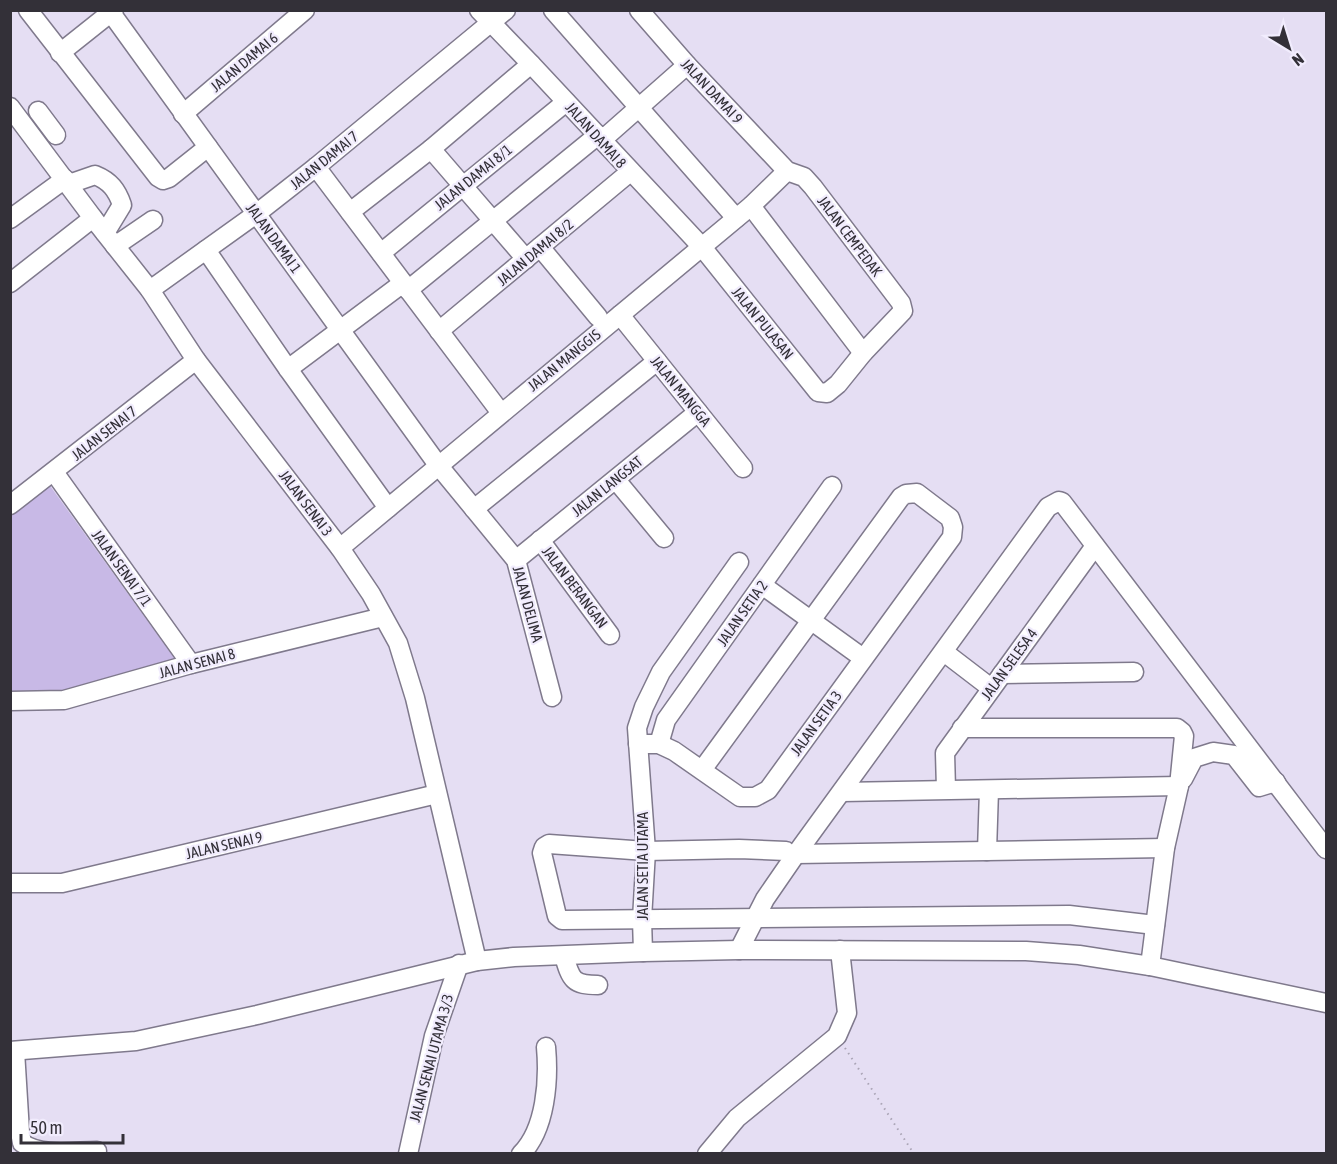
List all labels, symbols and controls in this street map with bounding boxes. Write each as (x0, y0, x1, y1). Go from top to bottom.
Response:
north arrow (1259, 18, 1319, 78)
street label: JALAN DAMAI 6 (207, 29, 281, 95)
text: N (1289, 50, 1308, 70)
street label: JALAN DAMAI 9 (678, 55, 746, 127)
street label: JALAN DAMAI 8 (562, 99, 630, 171)
street label: JALAN DAMAI 7 (287, 127, 361, 193)
street label: JALAN DAMAI 8/1 (431, 141, 515, 213)
street label: JALAN CEMPEDAK (814, 192, 886, 280)
street label: JALAN DAMAI 1 (243, 200, 305, 276)
street label: JALAN DAMAI 8/2 (493, 215, 577, 289)
street label: JALAN PULASAN (729, 283, 797, 363)
street label: JALAN MANGGIS (524, 326, 604, 394)
street label: JALAN MANGGA (647, 352, 715, 430)
street label: JALAN SENAI 7 (68, 402, 140, 464)
street label: JALAN LANGSAT (568, 452, 646, 520)
street label: JALAN SENAI 3 (276, 467, 336, 539)
street label: JALAN SENAI 7/1 (89, 527, 155, 609)
street label: JALAN BERANGAN (539, 543, 611, 631)
street label: JALAN DELIMA (510, 564, 546, 645)
street label: JALAN SETIA 2 (713, 577, 771, 649)
street label: JALAN SELESA 4 (977, 625, 1041, 703)
street label: JALAN SENAI 8 (157, 645, 237, 681)
street label: JALAN SETIA 3 (787, 687, 845, 759)
street label: JALAN SETIA UTAMA (634, 811, 651, 920)
street label: JALAN SENAI 9 (184, 828, 264, 862)
street label: JALAN SENAI UTAMA 3/3 (406, 992, 456, 1124)
scale bar (21, 1107, 123, 1145)
text: 50 m (30, 1117, 62, 1138)

